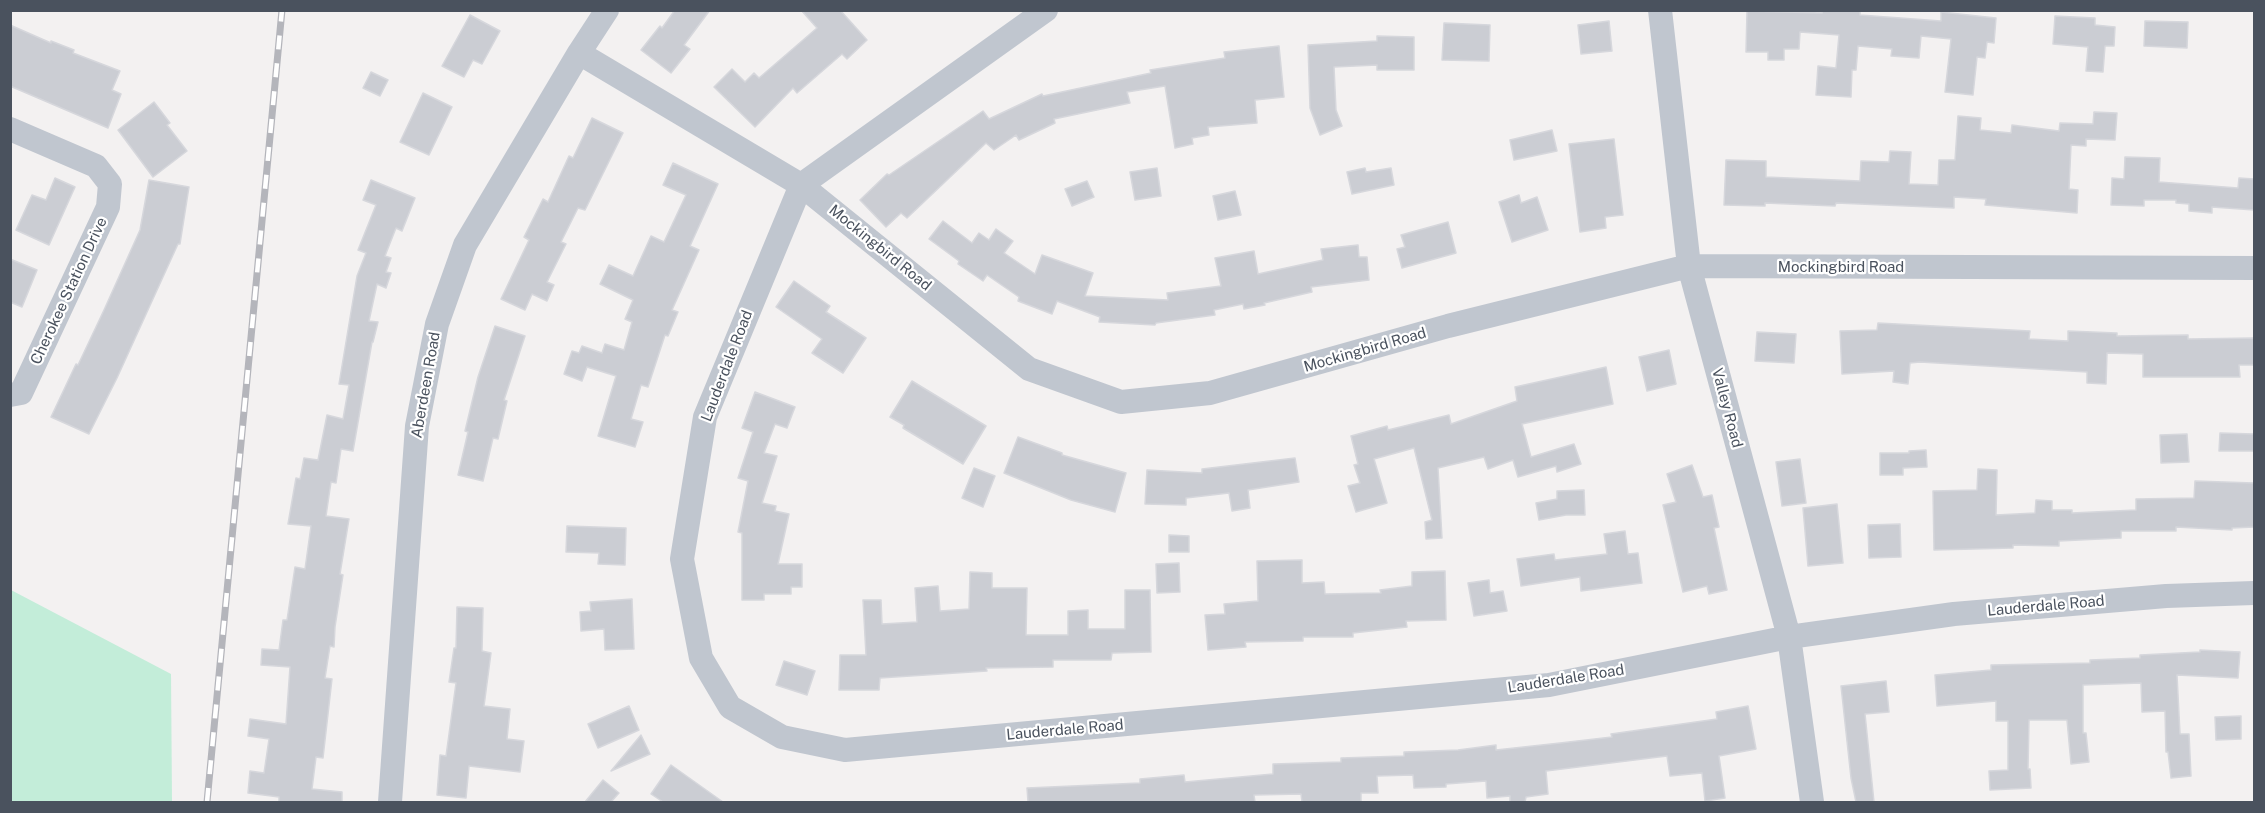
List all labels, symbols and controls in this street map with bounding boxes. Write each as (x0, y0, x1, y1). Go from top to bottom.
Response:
street label: Mockingbird Road (825, 201, 935, 295)
street label: Cherokee Station Drive (27, 215, 111, 367)
street label: Mockingbird Road (1778, 258, 1904, 276)
street label: Lauderdale Road (698, 308, 756, 424)
street label: Mockingbird Road (1302, 324, 1428, 376)
street label: Aberdeen Road (408, 330, 444, 440)
street label: Valley Road (1708, 366, 1746, 450)
street label: Lauderdale Road (1987, 592, 2105, 620)
street label: Lauderdale Road (1506, 661, 1626, 697)
street label: Lauderdale Road (1006, 716, 1124, 744)

